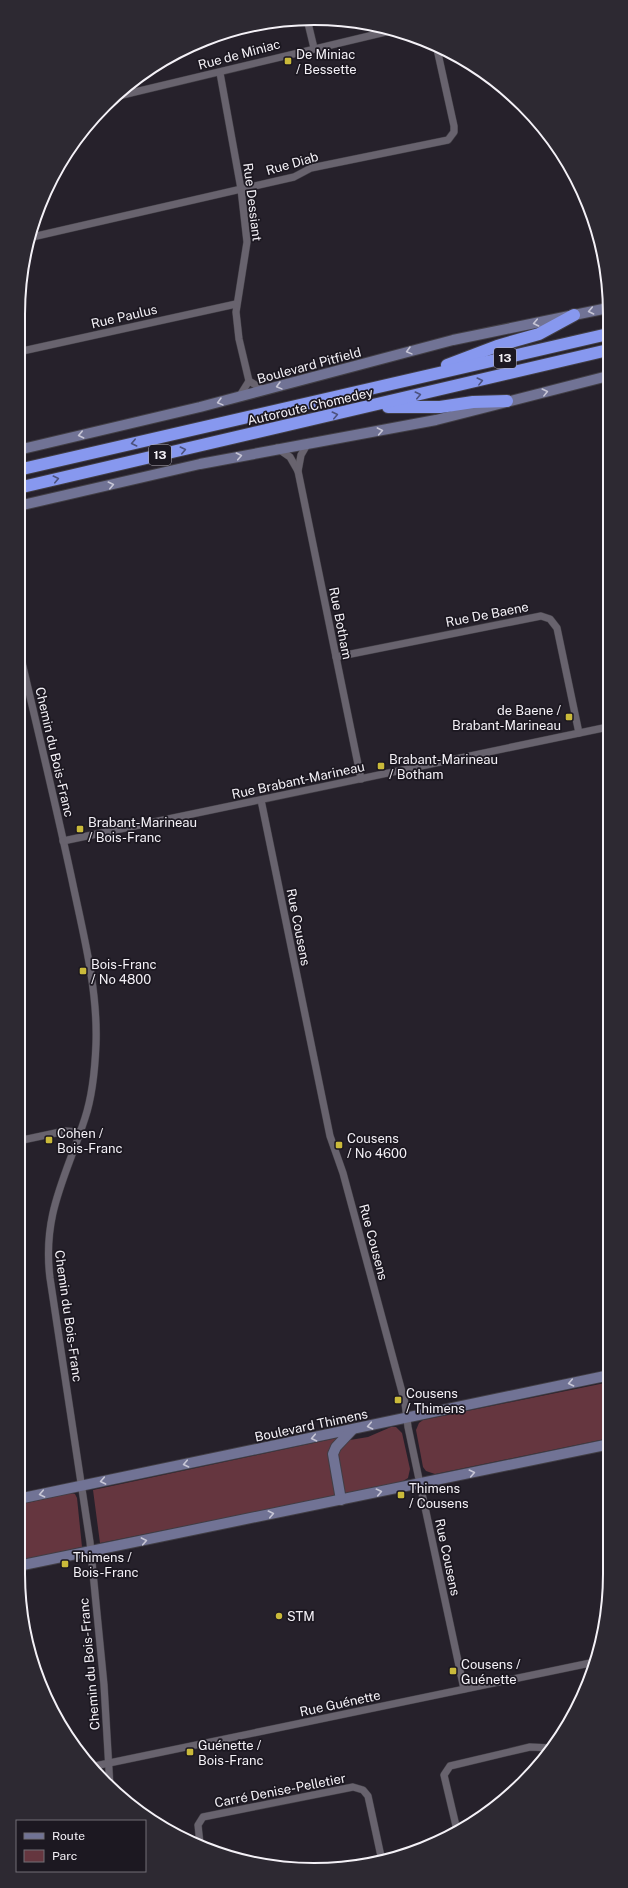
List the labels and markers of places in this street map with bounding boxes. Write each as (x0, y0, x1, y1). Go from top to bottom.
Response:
place label: De Miniac / Bessette (296, 47, 357, 77)
marker: De Miniac / Bessette (283, 56, 293, 66)
place label: de Baene / Brabant-Marineau (452, 703, 561, 733)
marker: de Baene / Brabant-Marineau (564, 712, 574, 722)
place label: Brabant-Marineau / Botham (389, 752, 498, 782)
marker: Brabant-Marineau / Botham (376, 761, 386, 771)
place label: Brabant-Marineau / Bois-Franc (88, 815, 197, 845)
marker: Brabant-Marineau / Bois-Franc (75, 824, 85, 834)
place label: Bois-Franc / No 4800 (91, 957, 157, 987)
marker: Bois-Franc / No 4800 (78, 966, 88, 976)
place label: Cohen / Bois-Franc (57, 1126, 123, 1156)
place label: Cousens / No 4600 (347, 1131, 407, 1161)
marker: Cohen / Bois-Franc (44, 1135, 54, 1145)
marker: Cousens / No 4600 (334, 1140, 344, 1150)
place label: Cousens / Thimens (406, 1386, 465, 1416)
marker: Cousens / Thimens (393, 1395, 403, 1405)
place label: Thimens / Cousens (409, 1481, 468, 1511)
marker: Thimens / Cousens (396, 1490, 406, 1500)
place label: Thimens / Bois-Franc (73, 1550, 139, 1580)
marker: Thimens / Bois-Franc (60, 1559, 70, 1569)
place label: STM (287, 1609, 315, 1624)
marker: STM (274, 1611, 284, 1621)
place label: Cousens / Guénette (461, 1657, 521, 1687)
marker: Cousens / Guénette (448, 1666, 458, 1676)
place label: Guénette / Bois-Franc (198, 1738, 264, 1768)
marker: Guénette / Bois-Franc (185, 1747, 195, 1757)

